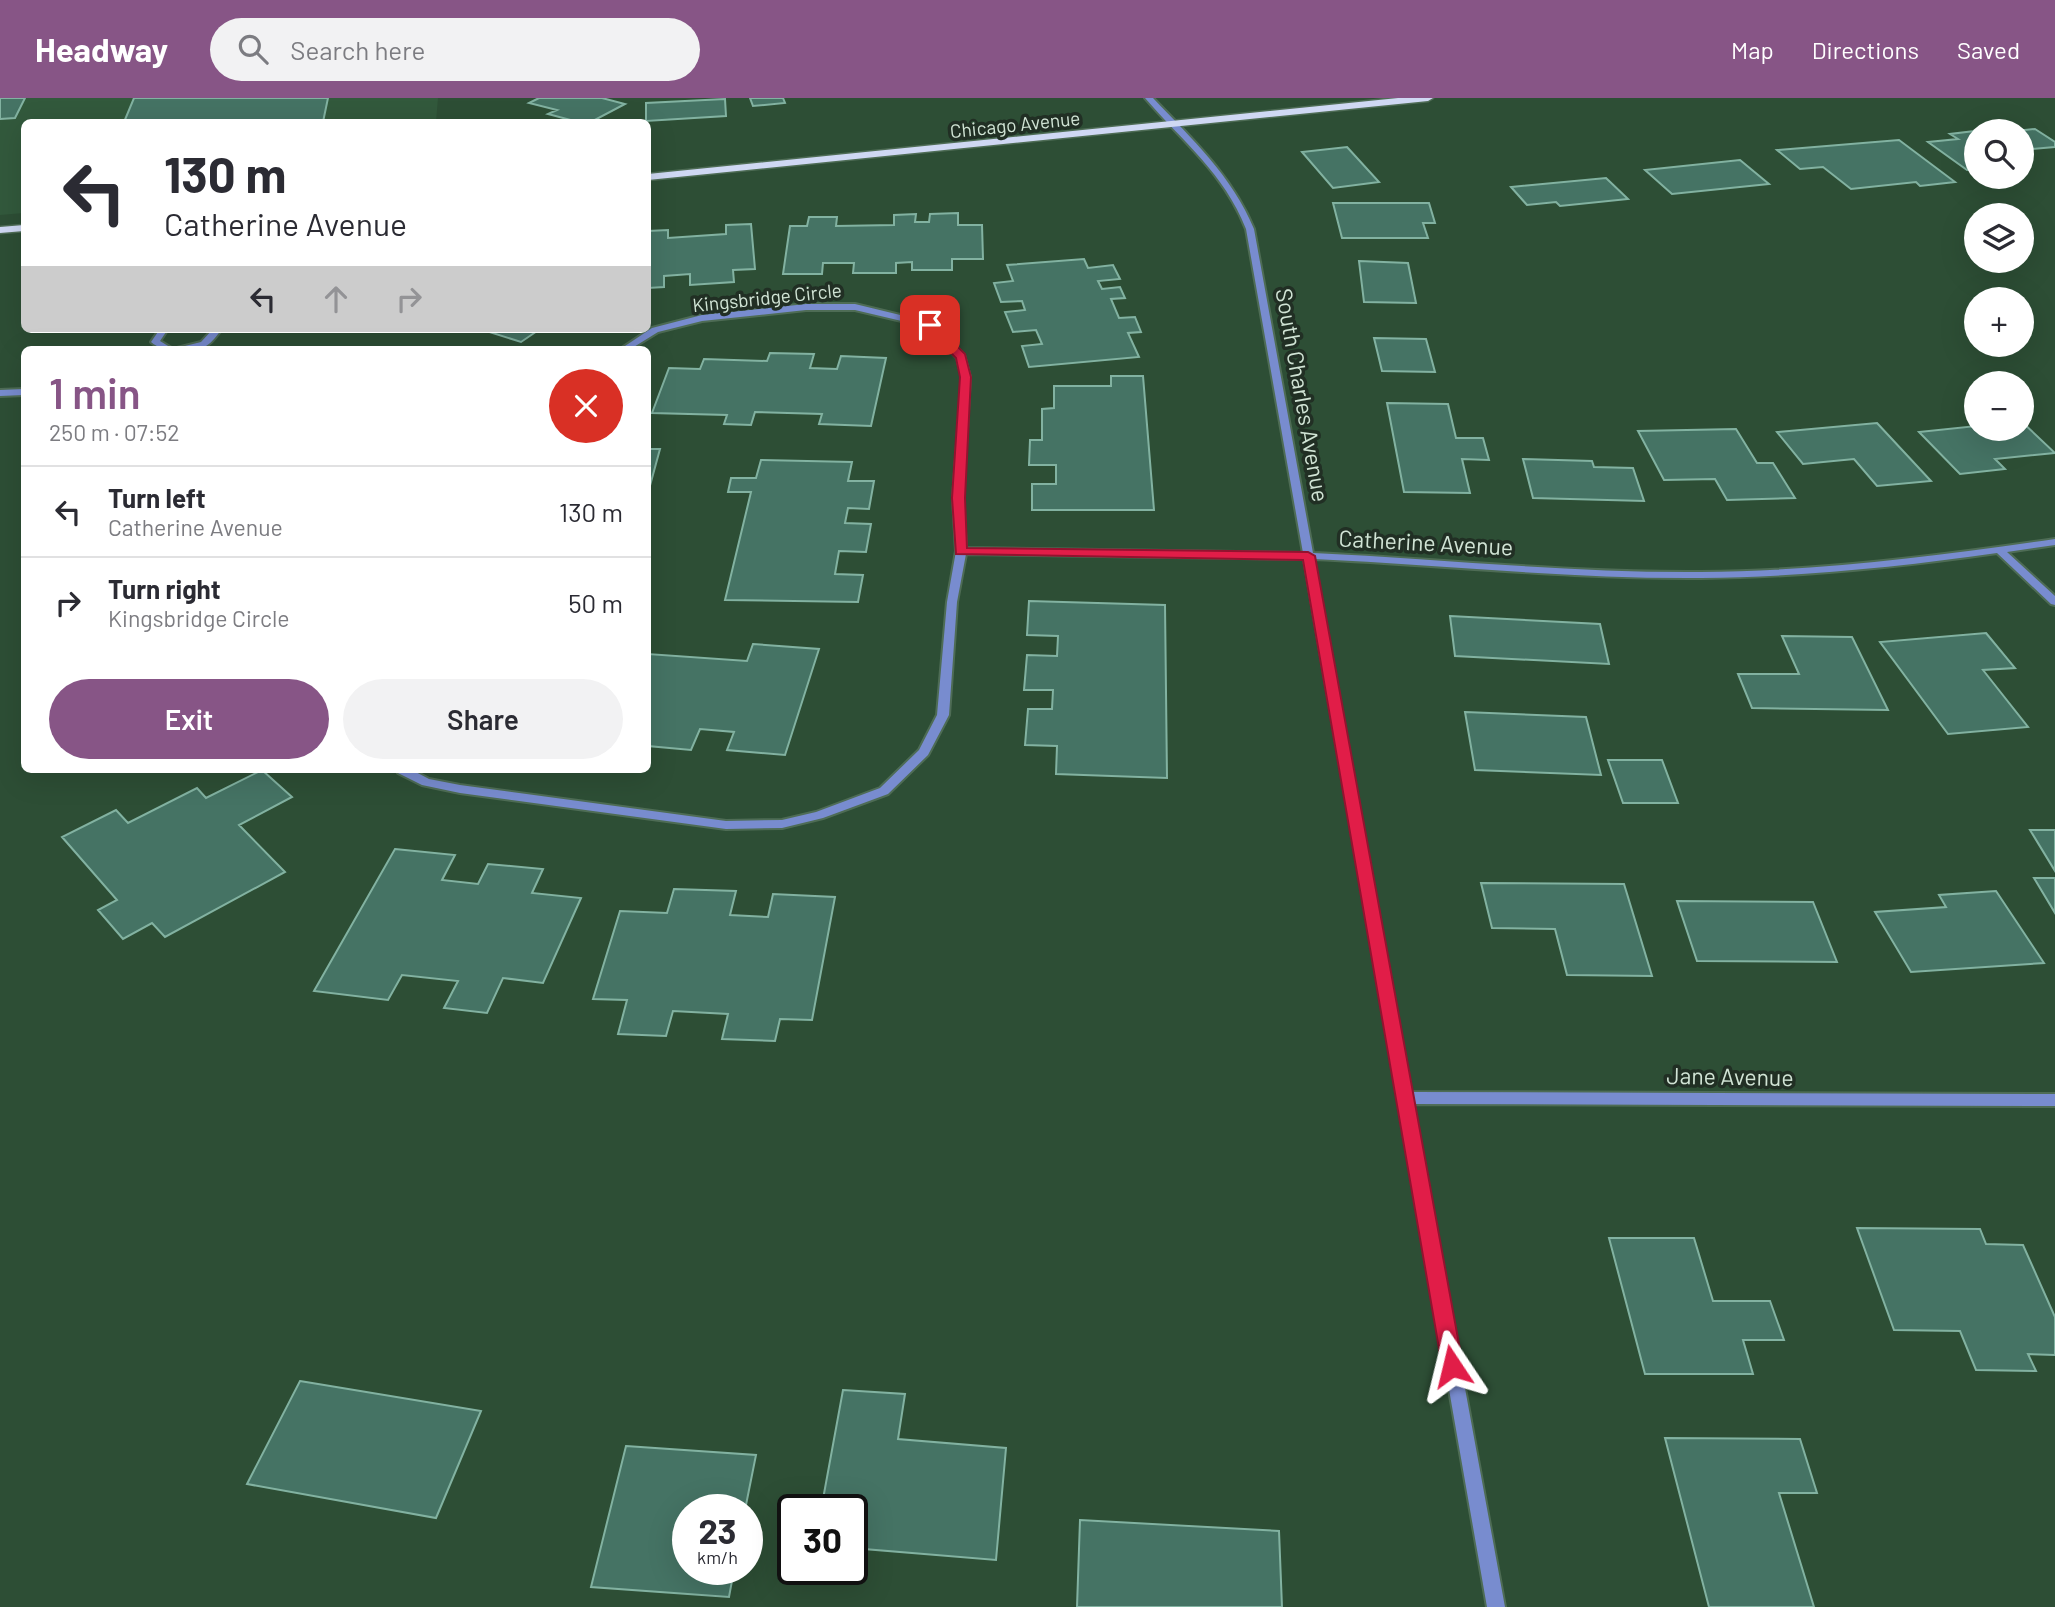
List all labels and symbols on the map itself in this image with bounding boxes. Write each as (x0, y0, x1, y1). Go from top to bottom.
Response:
street label: Chicago Avenue (949, 106, 1081, 142)
street label: Kingsbridge Circle (691, 278, 843, 316)
street label: South Charles Avenue (1270, 286, 1336, 504)
pin (900, 295, 960, 355)
street label: Catherine Avenue (1338, 523, 1514, 561)
street label: Jane Avenue (1666, 1061, 1794, 1091)
position arrow (1415, 1329, 1489, 1403)
speed limit sign: 30 (777, 1494, 868, 1585)

